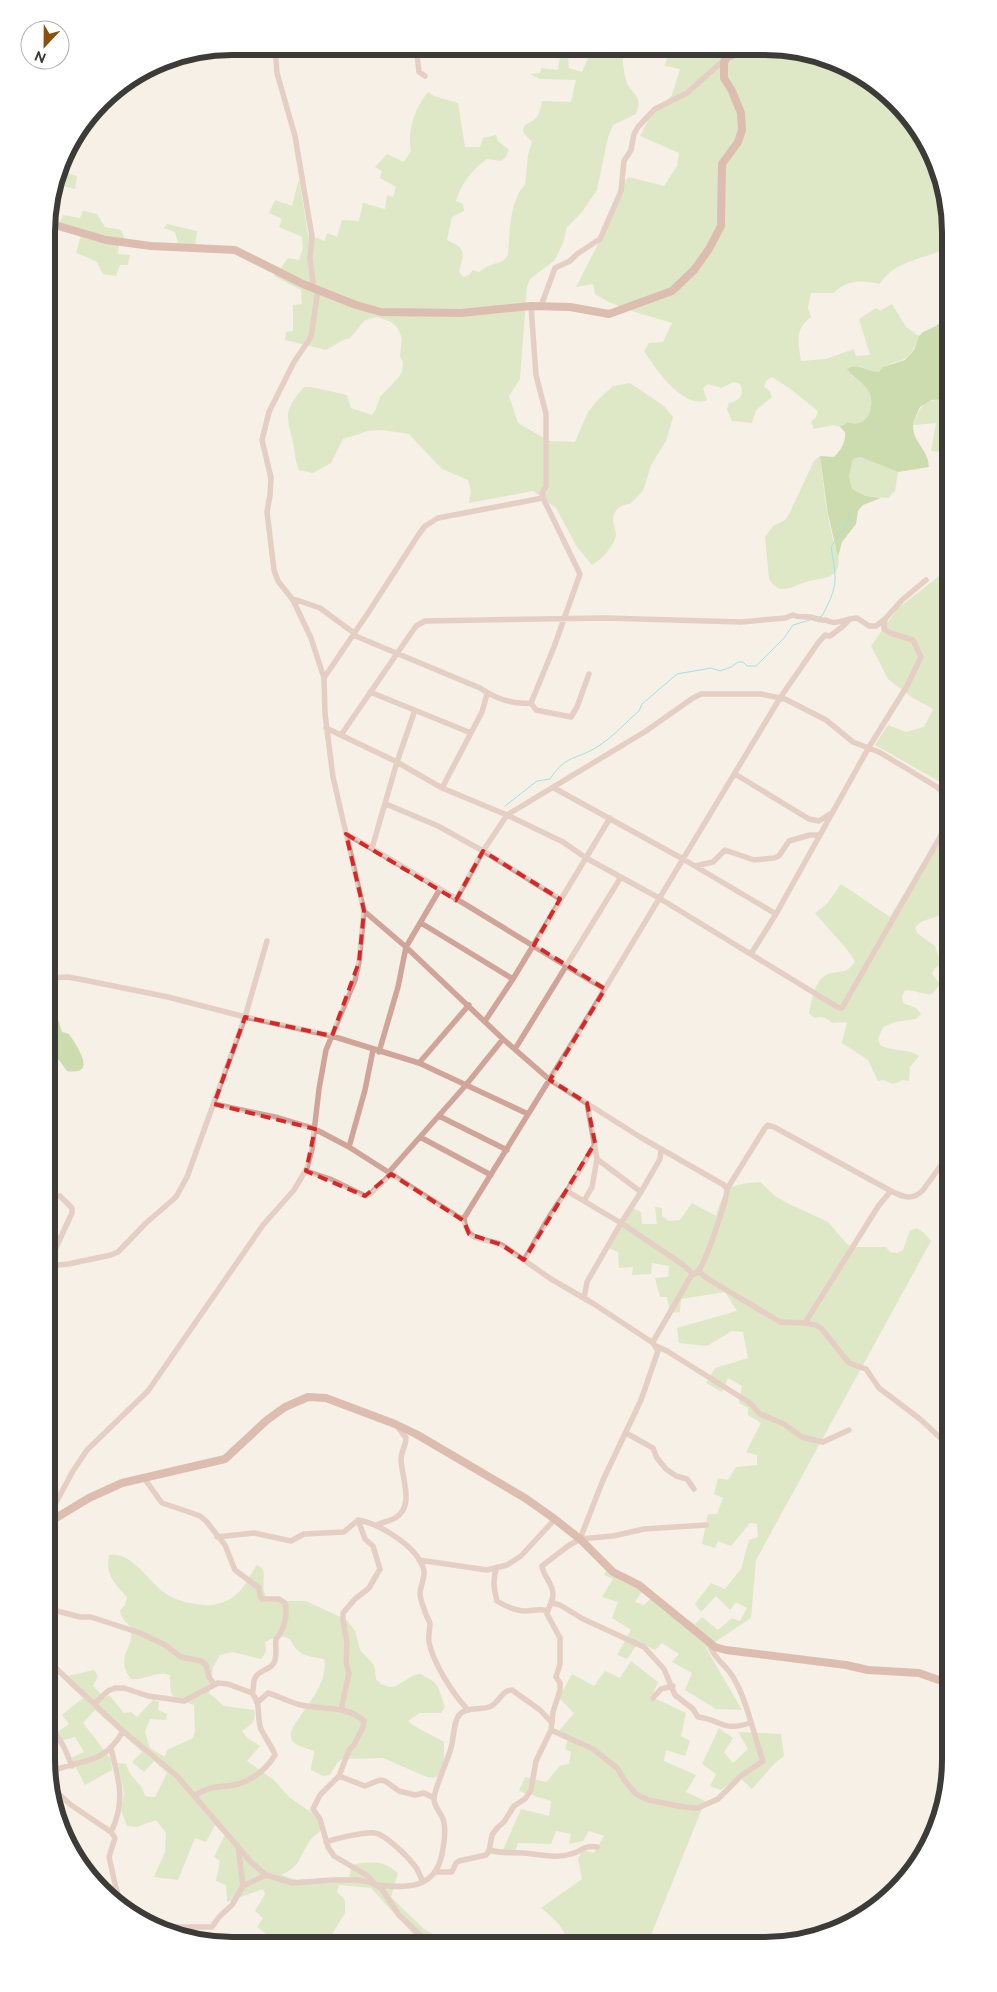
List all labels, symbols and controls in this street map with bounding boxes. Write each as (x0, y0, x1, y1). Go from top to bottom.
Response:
north arrow (20, 20, 70, 70)
text: N (32, 48, 48, 66)

